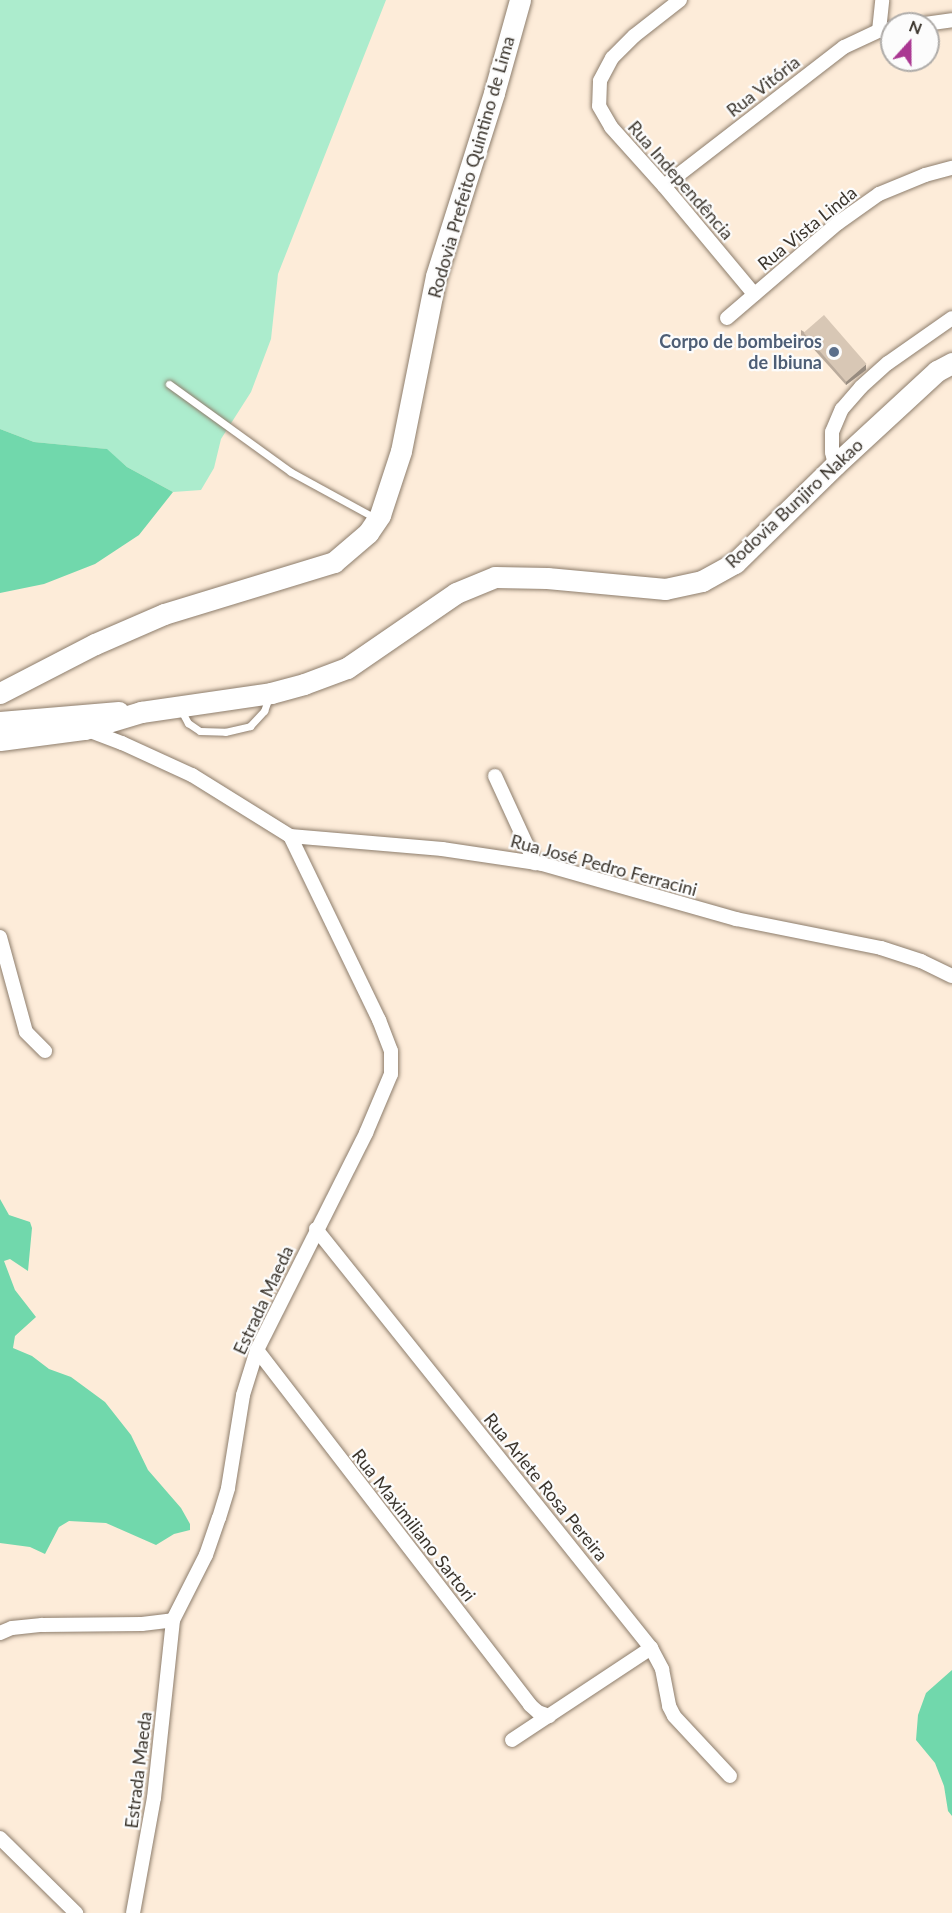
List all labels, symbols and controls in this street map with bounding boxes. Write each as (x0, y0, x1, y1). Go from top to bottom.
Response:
north arrow (880, 12, 940, 72)
text: N (907, 16, 925, 38)
street label: Rodovia Prefeito Quintino de Lima (423, 34, 519, 300)
street label: Rua Vitória (722, 51, 804, 121)
street label: Rua Independência (624, 116, 738, 244)
street label: Rua Vista Linda (753, 181, 861, 275)
place label: Corpo de bombeiros de Ibiuna (659, 331, 822, 374)
marker: Corpo de bombeiros de Ibiuna (827, 345, 841, 359)
street label: Rodovia Bunjiro Nakao (721, 434, 867, 572)
street label: Rua José Pedro Ferracini (508, 830, 700, 900)
street label: Estrada Maeda (228, 1242, 298, 1358)
street label: Rua Arlete Rosa Pereira (479, 1408, 613, 1566)
street label: Rua Maximiliano Sartori (348, 1445, 480, 1605)
street label: Estrada Maeda (120, 1710, 156, 1830)

